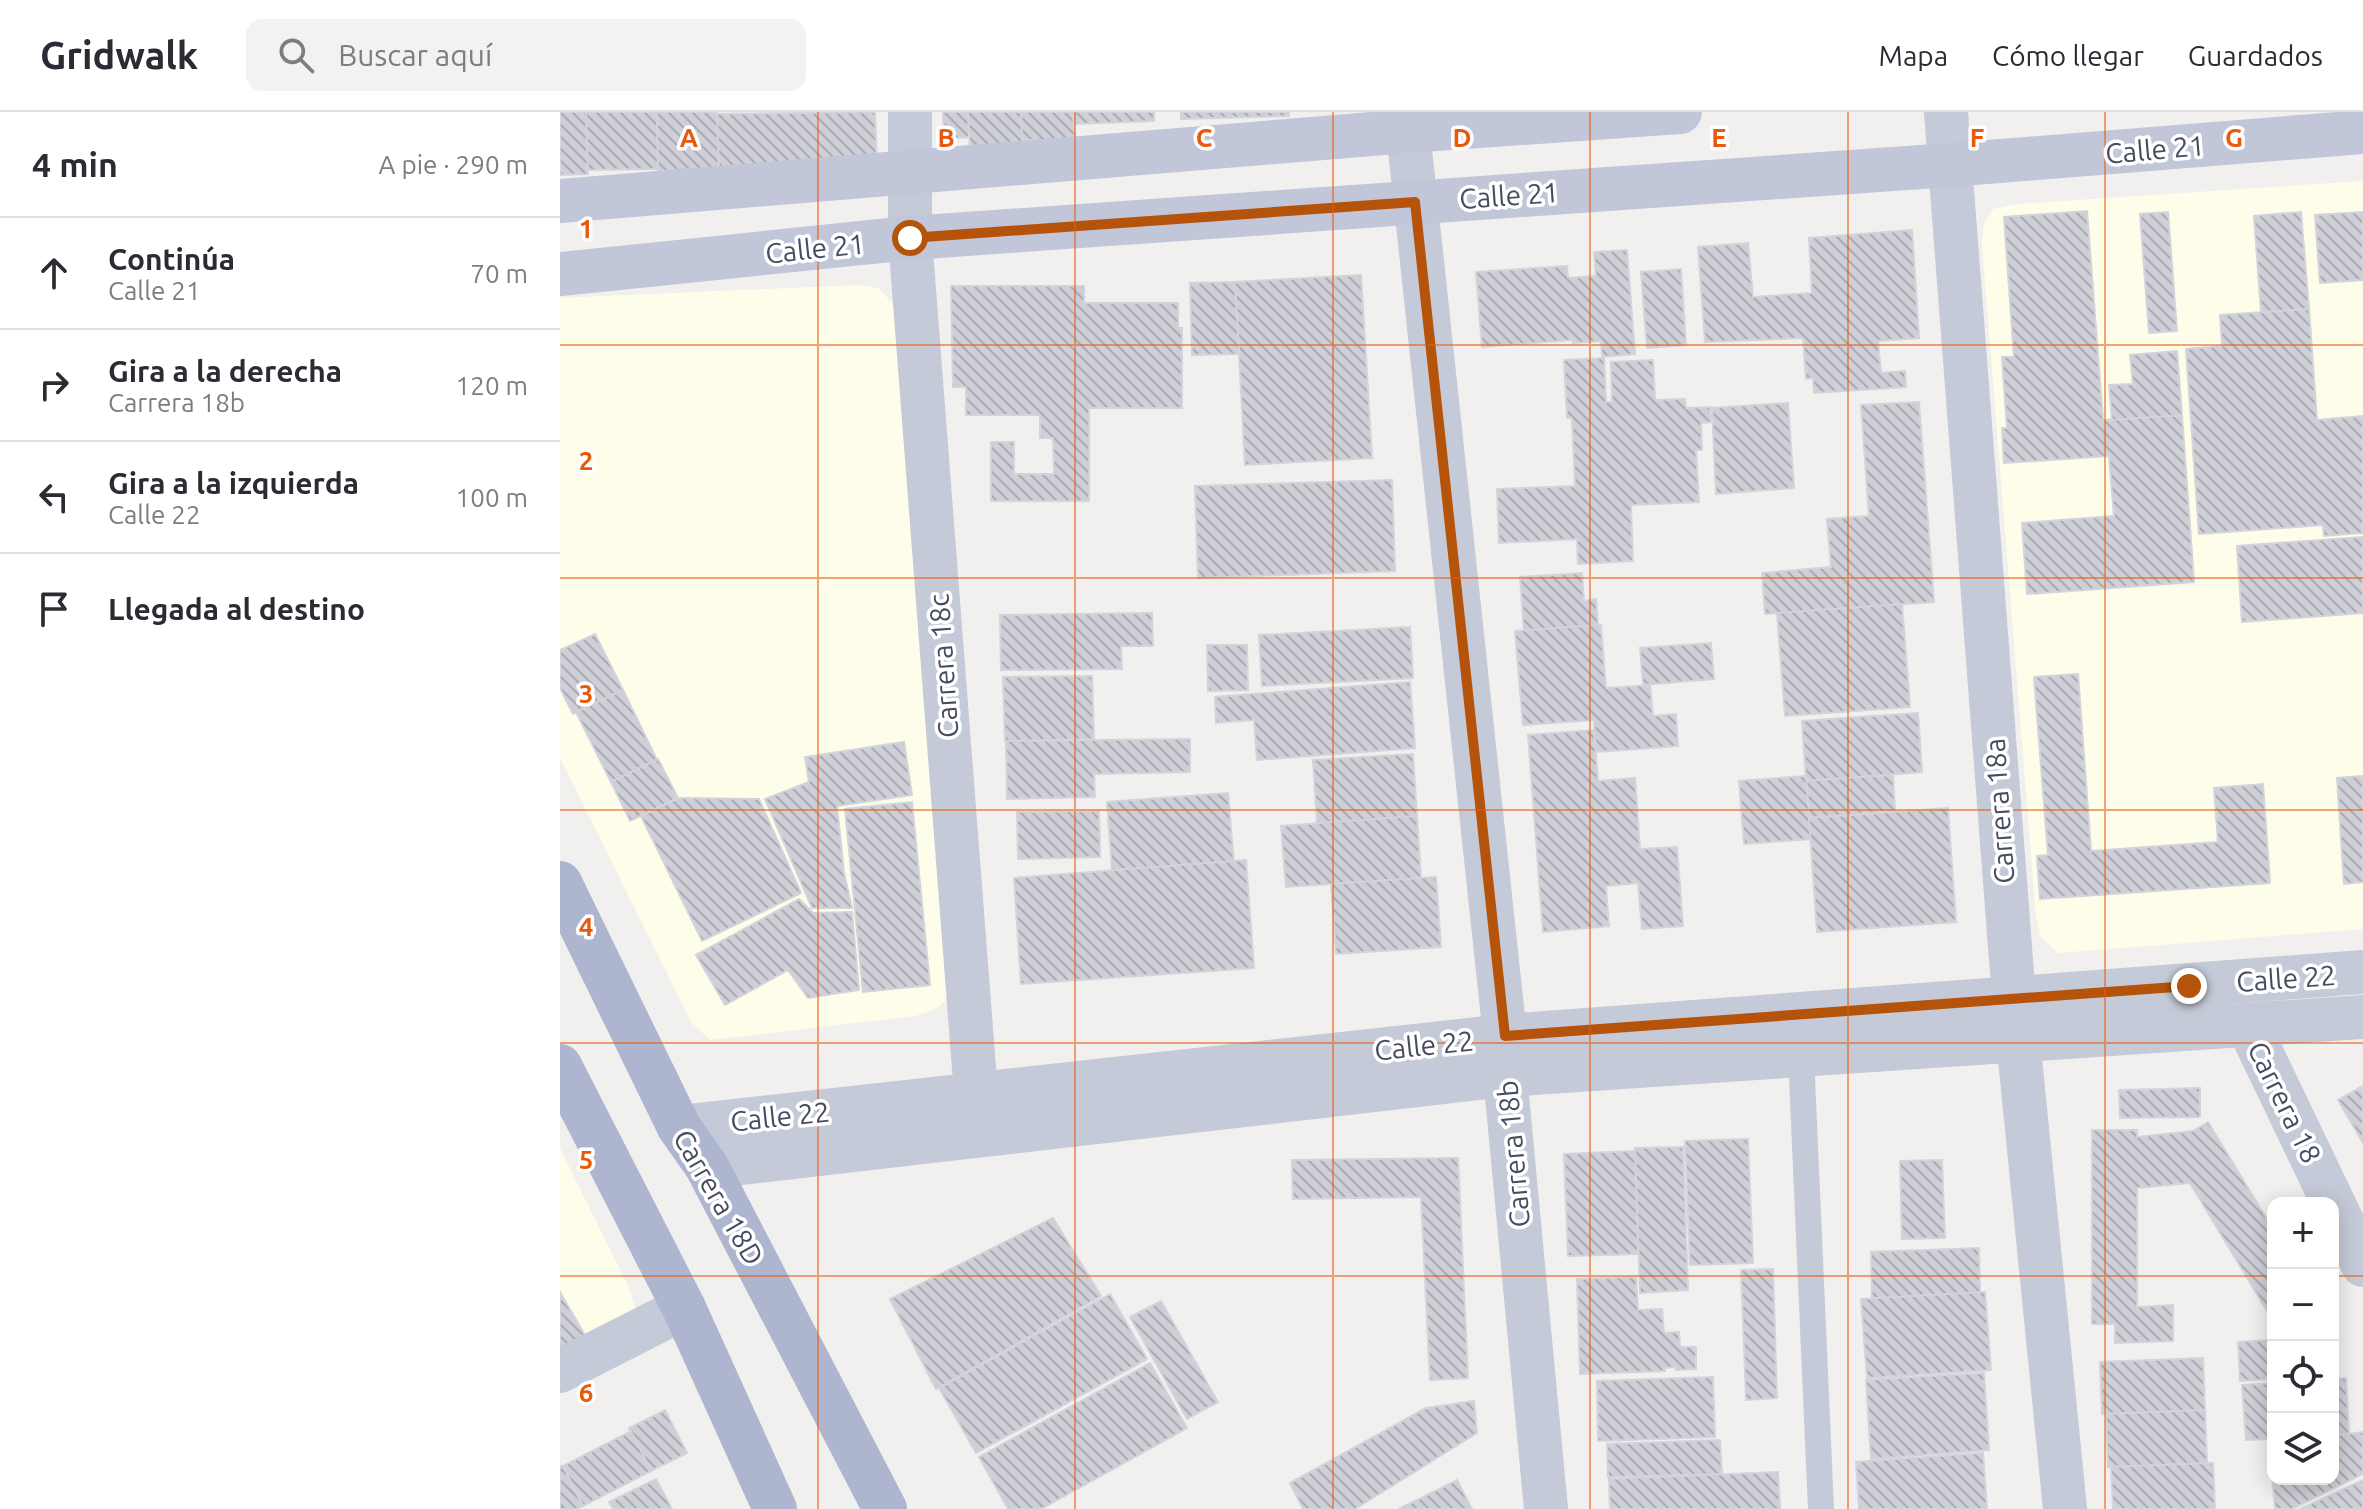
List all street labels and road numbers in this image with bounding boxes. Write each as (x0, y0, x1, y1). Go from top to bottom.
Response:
street label: Calle 21 (2104, 129, 2206, 169)
street label: Calle 21 (1458, 176, 1560, 214)
street label: Calle 21 (764, 227, 866, 269)
street label: Carrera 18c (923, 593, 963, 739)
street label: Carrera 18a (1978, 737, 2020, 885)
street label: Calle 22 (2235, 959, 2337, 997)
street label: Calle 22 (1373, 1024, 1475, 1066)
street label: Carrera 18 (2242, 1036, 2328, 1168)
street label: Carrera 18b (1491, 1079, 1535, 1229)
street label: Calle 22 (729, 1095, 831, 1137)
street label: Carrera 18D (668, 1124, 770, 1270)

